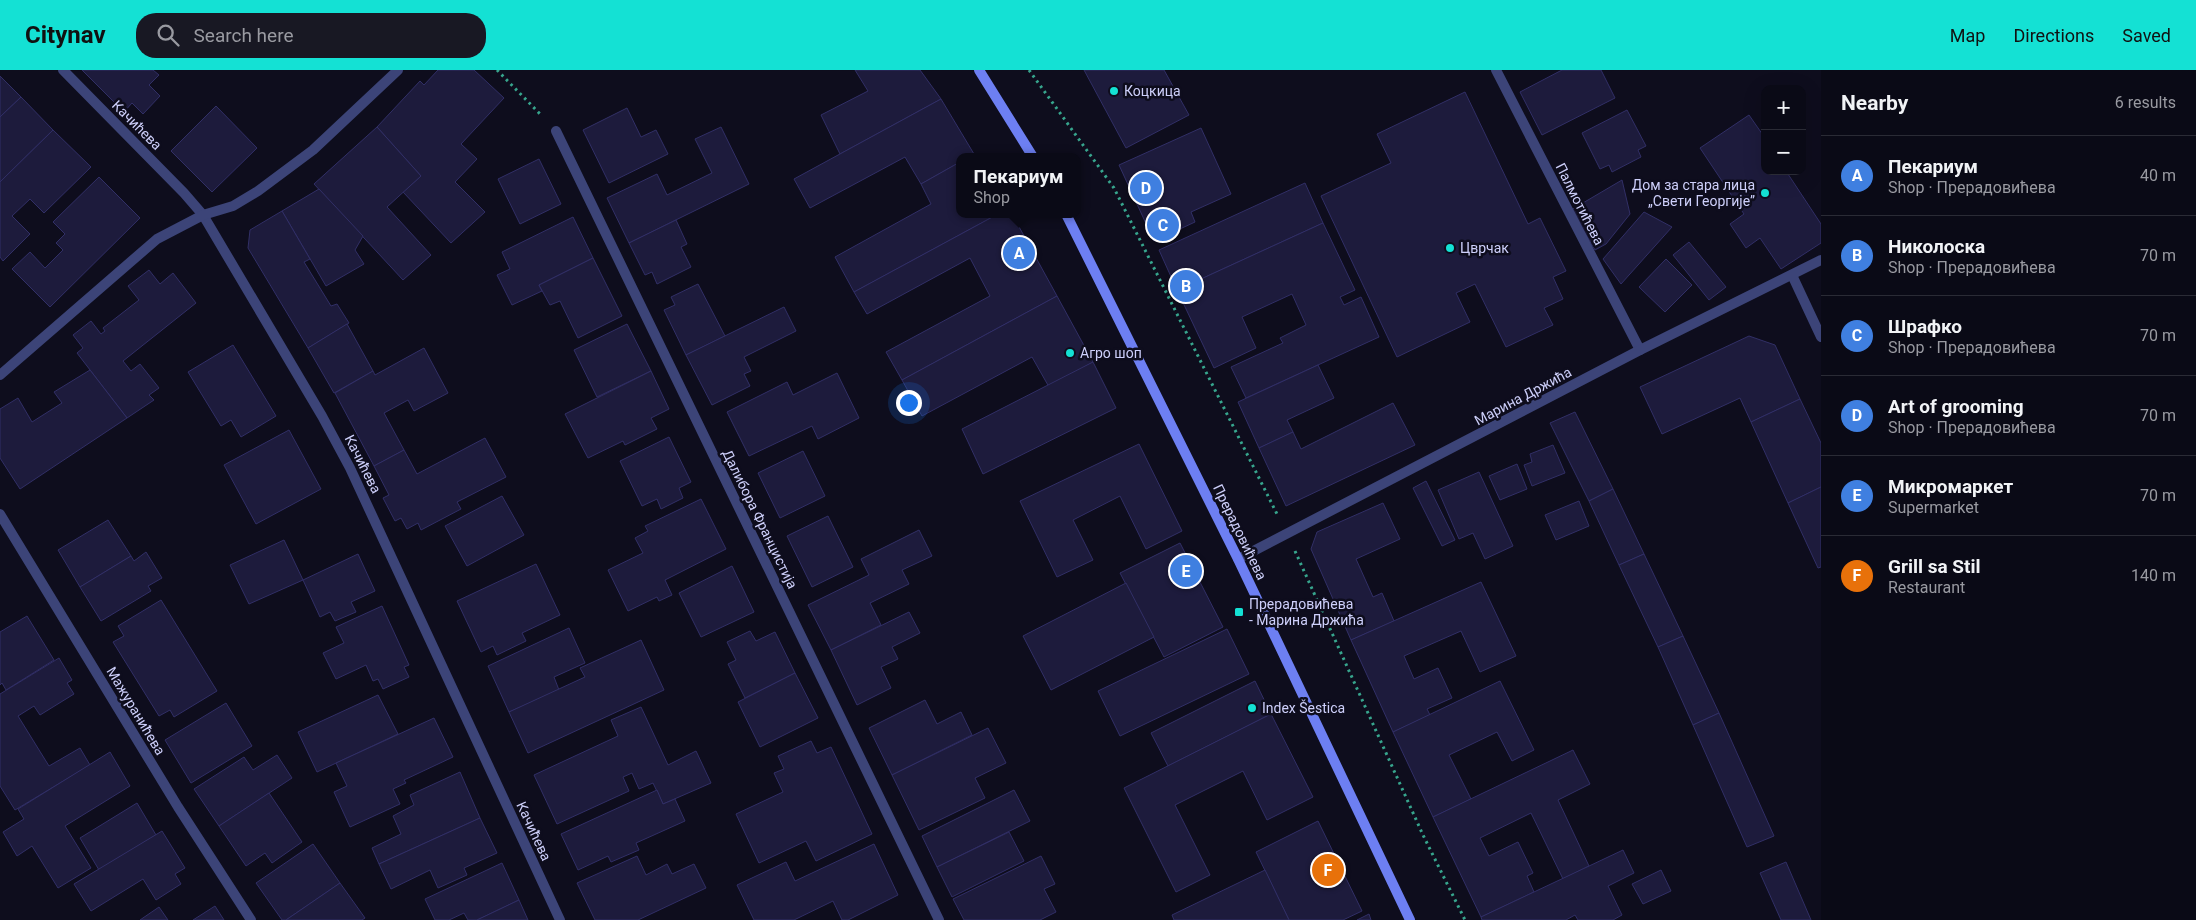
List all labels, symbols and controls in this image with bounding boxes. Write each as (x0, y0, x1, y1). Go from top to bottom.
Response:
search box (136, 13, 486, 58)
text: Citynav (25, 21, 106, 49)
icon: search (154, 21, 182, 49)
text: Search here (194, 24, 294, 47)
text: Map (1950, 25, 1985, 46)
text: Directions (2013, 25, 2094, 46)
text: Saved (2122, 25, 2171, 46)
place label: Коцкица (1124, 83, 1181, 99)
marker: Коцкица (1108, 85, 1120, 97)
map controls (1761, 85, 1806, 175)
button: + (1761, 85, 1806, 130)
text: Nearby (1841, 91, 1908, 115)
text: 6 results (2115, 93, 2176, 112)
street label: Качићева (109, 97, 165, 153)
button: − (1761, 130, 1806, 175)
popup (956, 153, 1081, 218)
text: Пекариум (1888, 155, 1978, 178)
street label: Палмотићева (1553, 160, 1607, 248)
text: Пекариум (974, 165, 1064, 188)
text: A (1852, 166, 1862, 185)
text: 40 m (2140, 166, 2176, 185)
pin: D (1130, 169, 1162, 207)
place label: Дом за стара лица „Свети Георгије” (1632, 177, 1755, 209)
text: Shop · Прерадовићева (1888, 178, 2056, 197)
marker: Дом за стара лица „Свети Георгије” (1759, 187, 1771, 199)
text: Shop (974, 188, 1010, 207)
pin: C (1147, 206, 1179, 244)
pin: A (1003, 234, 1035, 272)
text: Николоска (1888, 235, 1985, 258)
place label: Цврчак (1460, 240, 1509, 256)
marker: Цврчак (1444, 242, 1456, 254)
text: B (1852, 246, 1862, 265)
text: 70 m (2140, 246, 2176, 265)
text: Shop · Прерадовићева (1888, 258, 2056, 277)
pin: B (1170, 267, 1202, 305)
text: Шрафко (1888, 315, 1962, 338)
text: C (1852, 326, 1862, 345)
text: 70 m (2140, 326, 2176, 345)
text: Shop · Прерадовићева (1888, 338, 2056, 357)
place label: Агро шоп (1080, 345, 1142, 361)
marker: Агро шоп (1064, 347, 1076, 359)
street label: Марина Држића (1472, 364, 1574, 428)
your location (896, 390, 922, 416)
text: Art of grooming (1888, 395, 2024, 418)
text: D (1852, 406, 1862, 425)
text: 70 m (2140, 406, 2176, 425)
text: Shop · Прерадовићева (1888, 418, 2056, 437)
street label: Качићева (342, 432, 384, 496)
street label: Далибора Францистија (719, 447, 801, 591)
text: Микромаркет (1888, 475, 2013, 498)
street label: Прерадовићева (1210, 482, 1270, 582)
text: E (1853, 486, 1862, 505)
text: 70 m (2140, 486, 2176, 505)
text: Supermarket (1888, 498, 1979, 517)
pin: E (1170, 552, 1202, 590)
text: Grill sa Stil (1888, 555, 1981, 578)
text: F (1853, 566, 1861, 585)
text: 140 m (2131, 566, 2176, 585)
text: Restaurant (1888, 578, 1965, 597)
place label: Прерадовићева - Марина Држића (1249, 596, 1364, 628)
marker: Прерадовићева - Марина Држића (1233, 606, 1245, 618)
street label: Мажуранићева (103, 664, 169, 758)
place label: Index Šestica (1262, 699, 1345, 716)
marker: Index Šestica (1246, 702, 1258, 714)
street label: Качићева (513, 799, 555, 863)
pin: F (1312, 851, 1344, 889)

